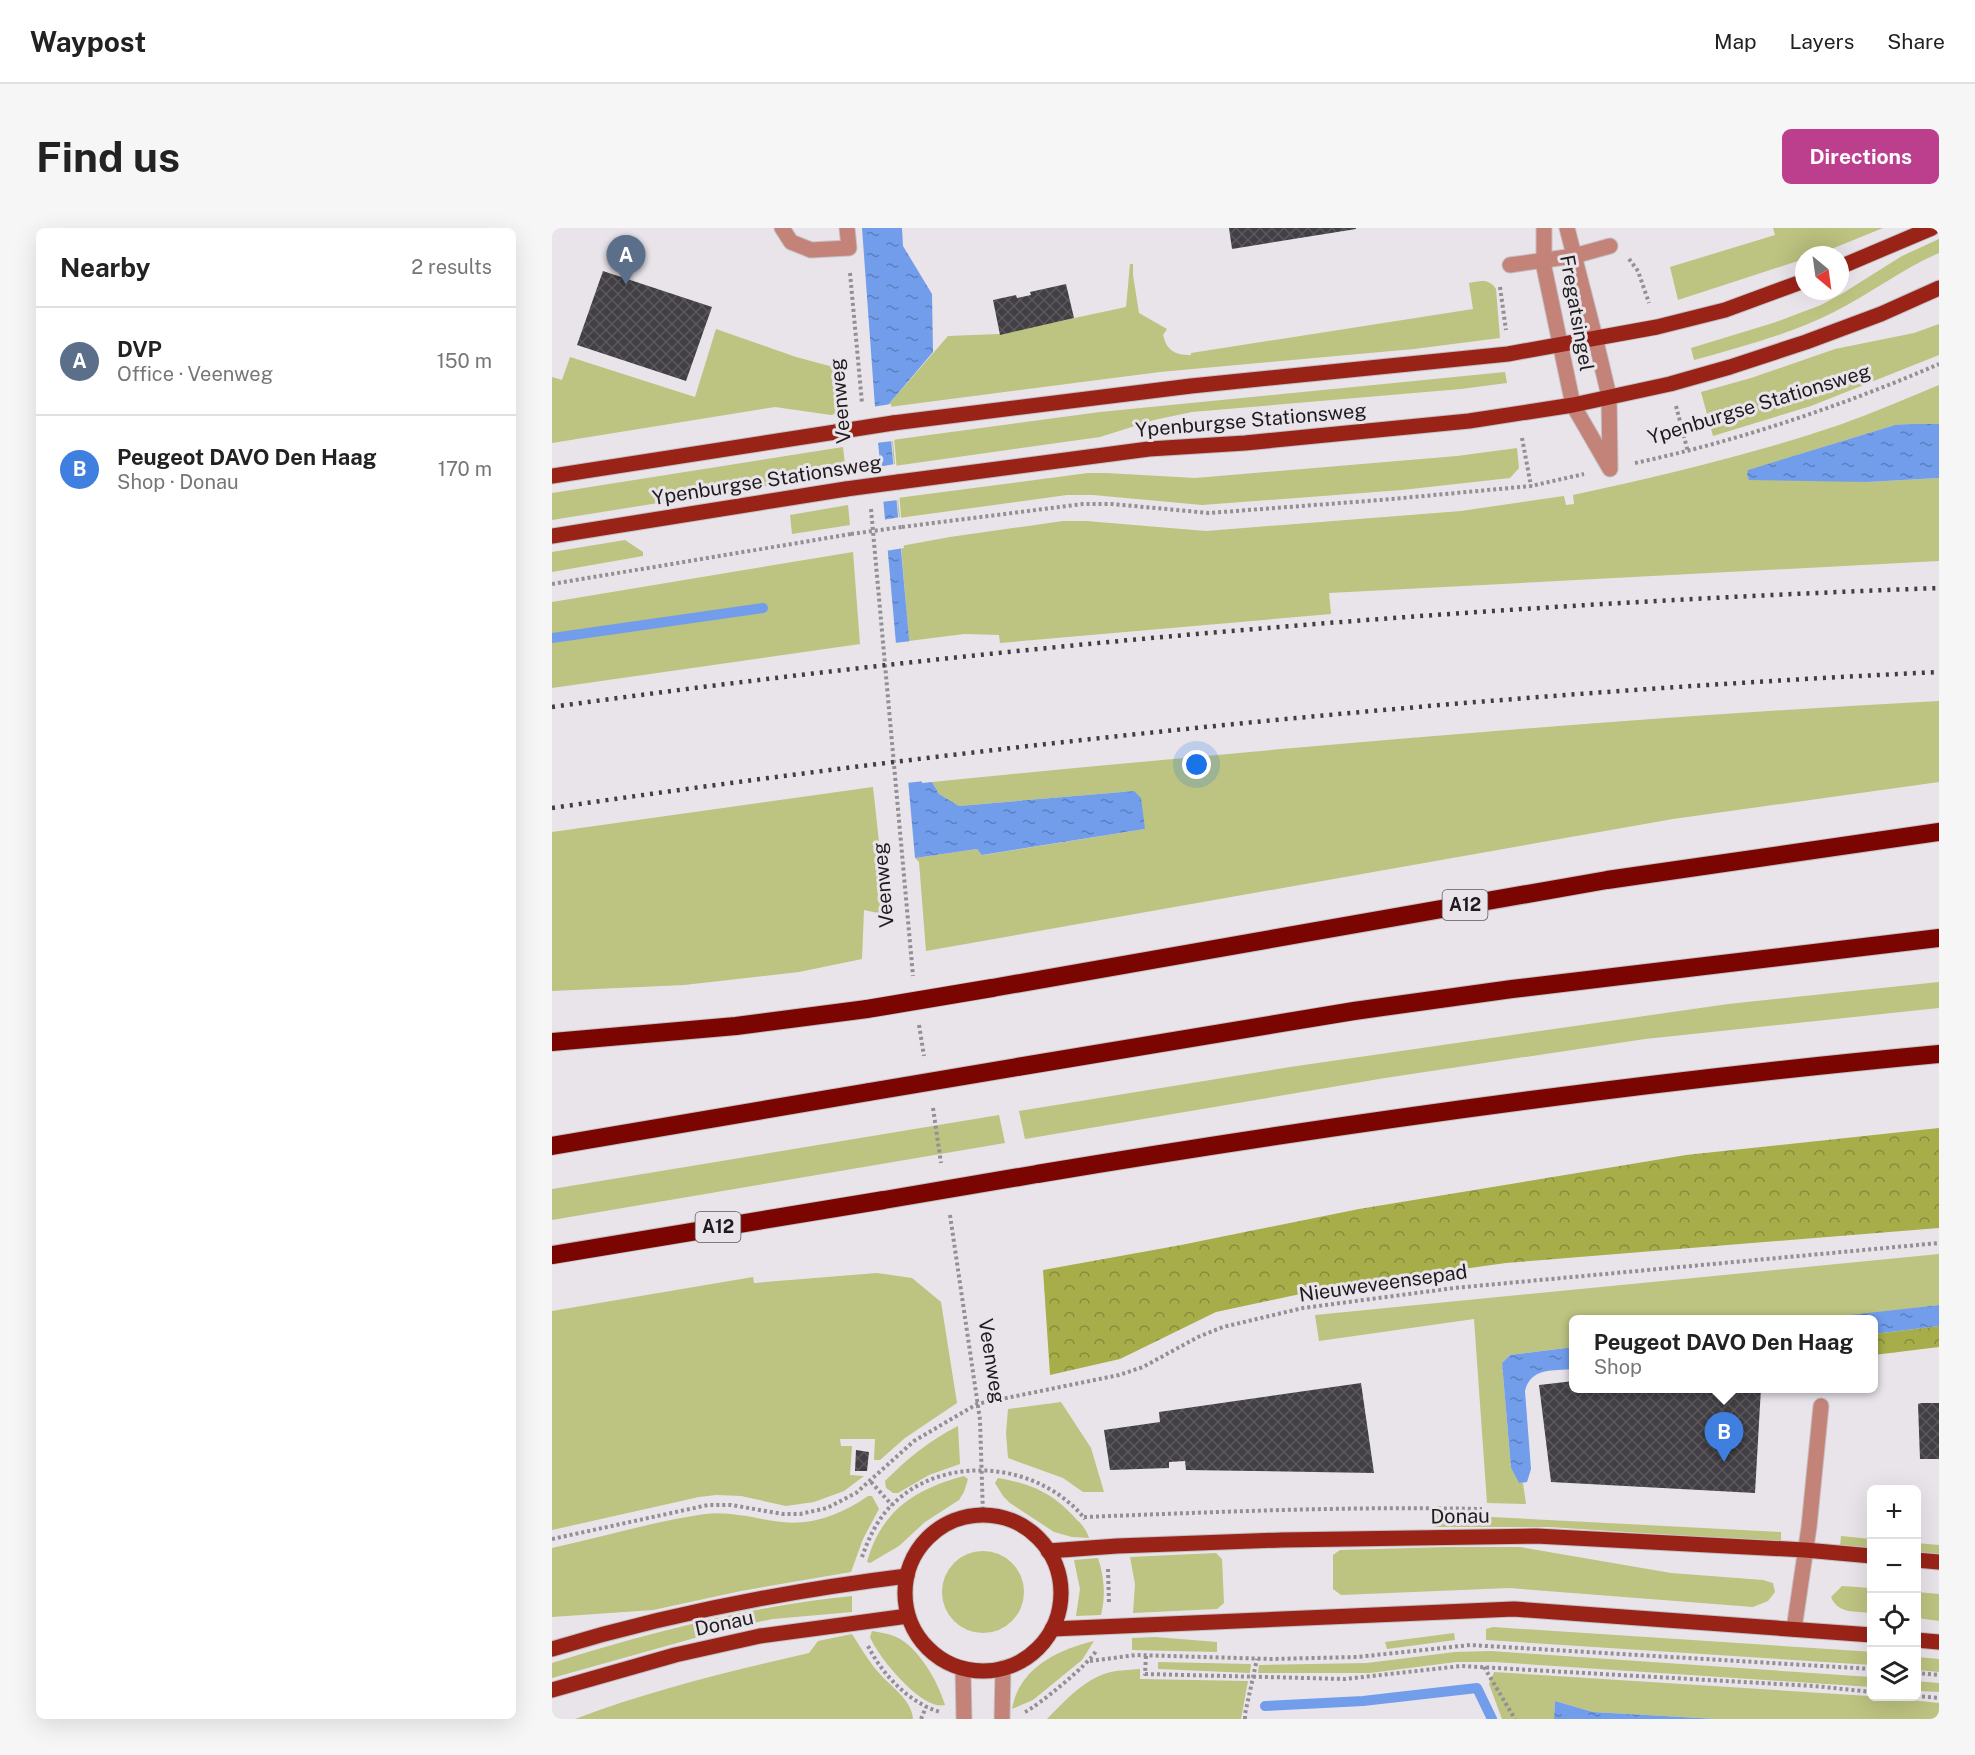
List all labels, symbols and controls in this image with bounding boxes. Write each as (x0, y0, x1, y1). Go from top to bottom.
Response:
text: Waypost (30, 25, 146, 58)
text: Map (1714, 29, 1757, 54)
text: Layers (1790, 29, 1854, 54)
text: Share (1887, 29, 1945, 54)
button: Directions (1782, 129, 1939, 184)
text: Find us (36, 132, 180, 181)
pin: A (606, 236, 646, 285)
north arrow (1795, 246, 1849, 300)
text: Nearby (60, 252, 150, 283)
street label: Fregatsingel (1555, 253, 1599, 373)
text: 2 results (411, 255, 492, 279)
text: DVP (117, 336, 162, 362)
text: A (72, 349, 87, 373)
text: 150 m (437, 349, 492, 373)
street label: Veenweg (824, 357, 856, 445)
street label: Ypenburgse Stationsweg (1645, 359, 1873, 449)
text: Office · Veenweg (117, 362, 273, 386)
street label: Ypenburgse Stationsweg (1134, 398, 1368, 442)
text: Peugeot DAVO Den Haag (117, 444, 377, 470)
street label: Ypenburgse Stationsweg (651, 450, 883, 510)
text: B (73, 457, 86, 481)
text: 170 m (438, 457, 492, 481)
text: Shop · Donau (117, 470, 239, 494)
your location (1182, 750, 1211, 779)
street label: Veenweg (867, 841, 899, 929)
road number: A12 (1442, 890, 1488, 920)
road number: A12 (696, 1212, 740, 1242)
street label: Nieuweveensepad (1297, 1259, 1469, 1307)
popup (1569, 1315, 1878, 1393)
street label: Veenweg (973, 1317, 1011, 1405)
text: Peugeot DAVO Den Haag (1594, 1329, 1853, 1355)
text: Shop (1594, 1355, 1642, 1379)
pin: B (1704, 1412, 1744, 1462)
map controls (1867, 1485, 1921, 1701)
button: + (1867, 1485, 1921, 1539)
street label: Donau (1430, 1503, 1490, 1529)
button: − (1867, 1539, 1921, 1593)
button: locate (1867, 1593, 1921, 1647)
street label: Donau (692, 1605, 756, 1641)
button: layers (1867, 1647, 1921, 1701)

